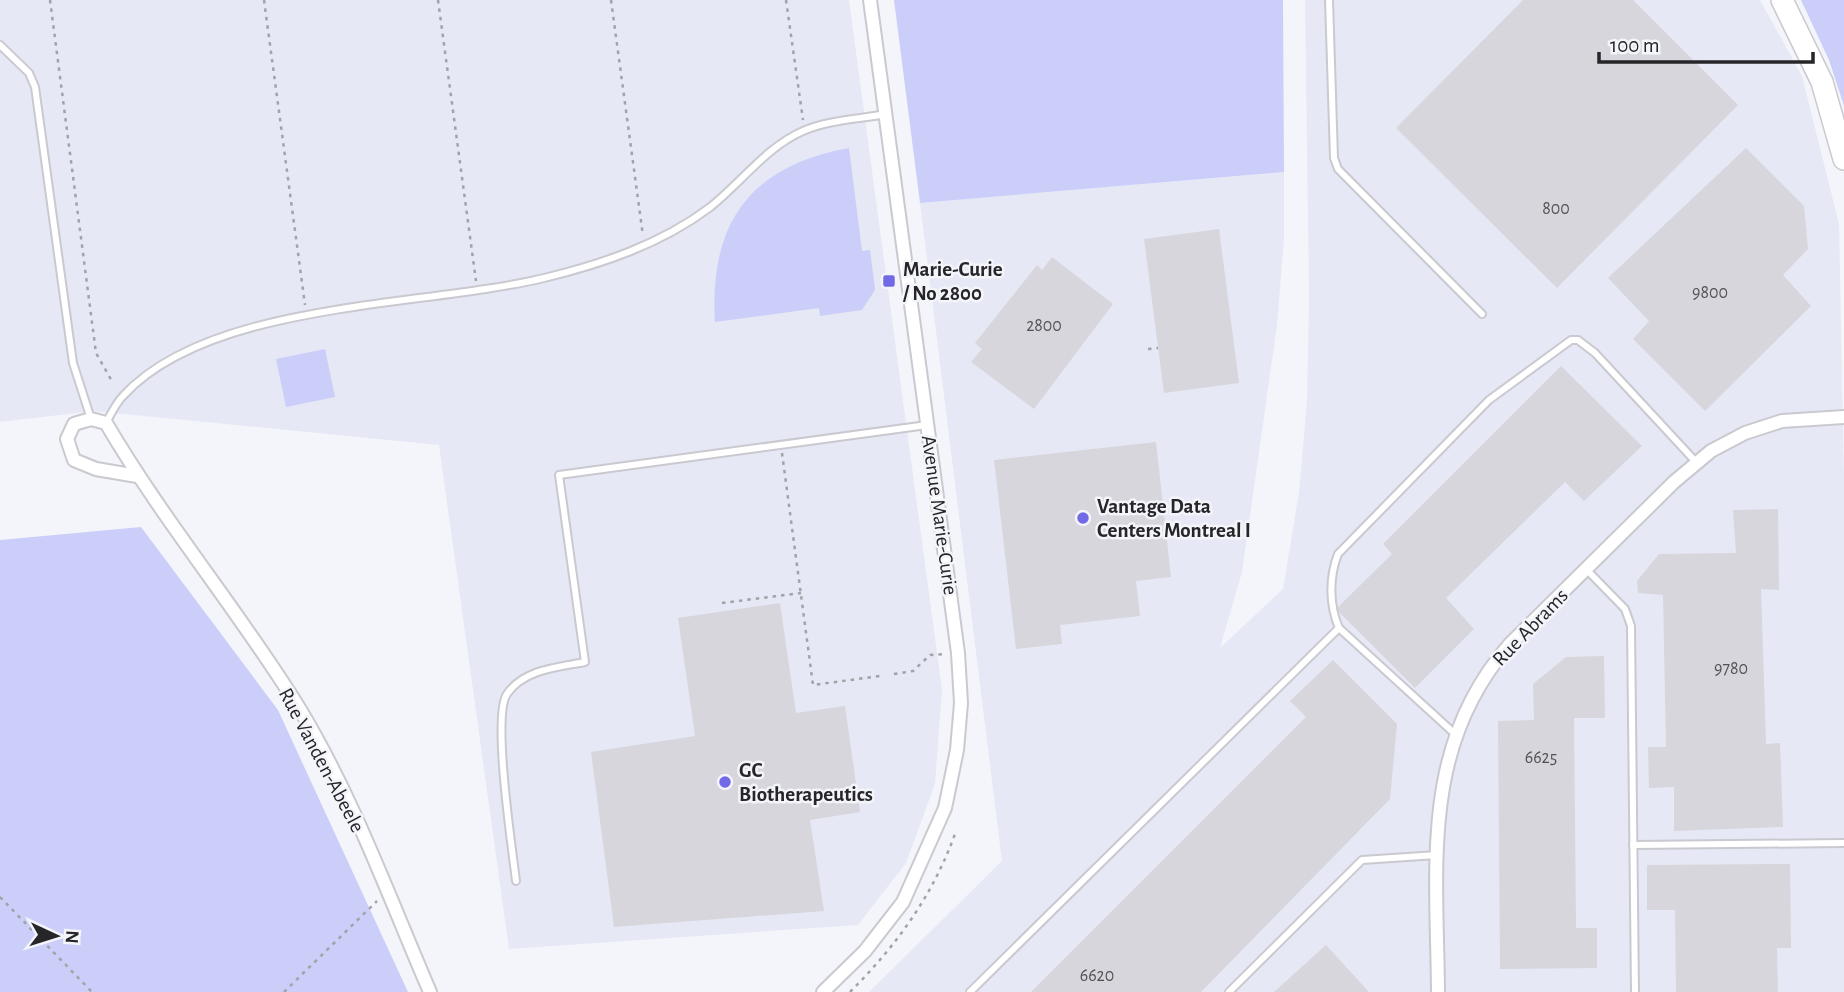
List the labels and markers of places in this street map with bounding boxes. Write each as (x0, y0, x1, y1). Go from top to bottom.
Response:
place label: Marie-Curie / No 2800 (902, 259, 1003, 304)
marker: Marie-Curie / No 2800 (881, 273, 897, 289)
place label: Vantage Data Centers Montreal I (1097, 496, 1251, 541)
marker: Vantage Data Centers Montreal I (1075, 510, 1091, 526)
place label: GC Biotherapeutics (739, 760, 873, 805)
marker: GC Biotherapeutics (717, 774, 733, 790)

